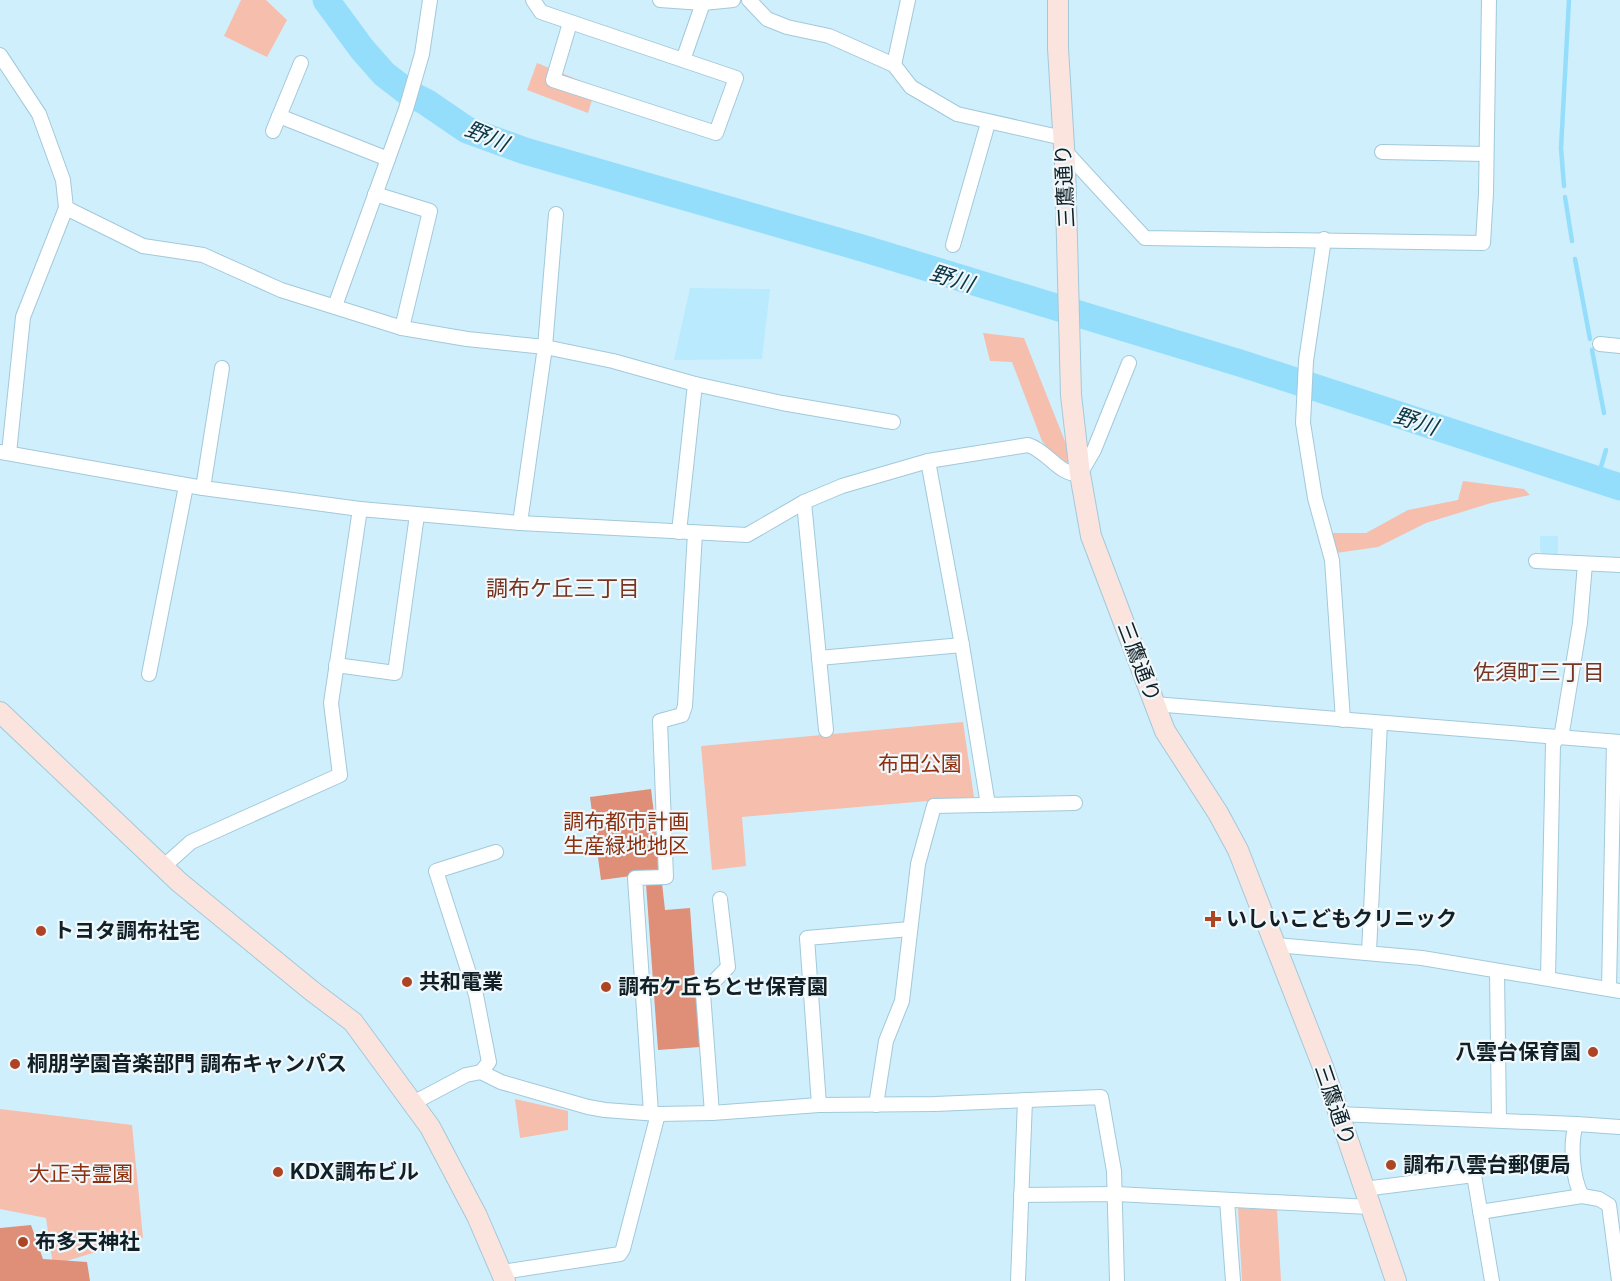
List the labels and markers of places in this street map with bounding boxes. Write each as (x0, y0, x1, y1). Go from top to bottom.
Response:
place label: いしいこどもクリニック (1226, 906, 1457, 931)
marker: いしいこどもクリニック (1204, 910, 1222, 928)
place label: トヨタ調布社宅 (53, 918, 200, 943)
marker: トヨタ調布社宅 (34, 924, 48, 938)
place label: 共和電業 (419, 969, 503, 994)
place label: 調布ケ丘ちとせ保育園 (618, 974, 828, 999)
marker: 共和電業 (400, 975, 414, 989)
marker: 調布ケ丘ちとせ保育園 (599, 980, 613, 994)
place label: 八雲台保育園 (1455, 1039, 1581, 1064)
marker: 八雲台保育園 (1586, 1045, 1600, 1059)
place label: 桐朋学園音楽部門 調布キャンパス (27, 1051, 347, 1076)
marker: 桐朋学園音楽部門 調布キャンパス (8, 1057, 22, 1071)
place label: 調布八雲台郵便局 (1403, 1152, 1571, 1177)
marker: 調布八雲台郵便局 (1384, 1158, 1398, 1172)
place label: KDX調布ビル (290, 1159, 419, 1184)
marker: KDX調布ビル (271, 1165, 285, 1179)
place label: 布多天神社 (35, 1229, 140, 1254)
marker: 布多天神社 (16, 1235, 30, 1249)

